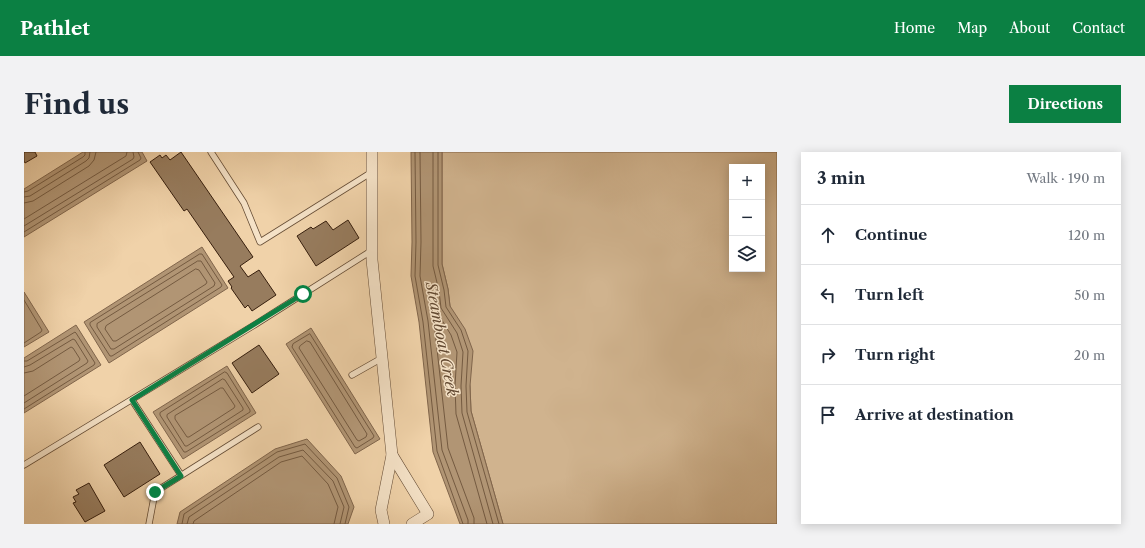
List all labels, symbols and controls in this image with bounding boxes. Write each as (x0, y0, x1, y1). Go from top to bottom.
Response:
text: Pathlet (20, 17, 90, 40)
text: Home (894, 19, 935, 37)
text: Map (957, 19, 987, 37)
text: About (1009, 19, 1050, 37)
text: Contact (1072, 19, 1125, 37)
button: Directions (1009, 85, 1121, 123)
text: Find us (24, 87, 129, 121)
map controls (729, 164, 765, 272)
button: + (729, 164, 765, 200)
text: 3 min (817, 168, 866, 188)
text: Walk · 190 m (1026, 170, 1105, 186)
button: − (729, 200, 765, 236)
icon: ahead (817, 224, 839, 246)
text: Continue (855, 225, 927, 244)
text: 120 m (1068, 227, 1105, 243)
button: layers (729, 236, 765, 272)
water label: Steamboat Creek (421, 279, 462, 398)
icon: left (817, 284, 839, 306)
route start (294, 285, 312, 303)
text: Turn left (855, 285, 924, 304)
text: 50 m (1074, 287, 1105, 303)
icon: right (817, 344, 839, 366)
text: Turn right (855, 345, 935, 364)
text: 20 m (1074, 347, 1105, 363)
icon: arrive (817, 404, 839, 426)
text: Arrive at destination (855, 405, 1014, 424)
route end (146, 483, 164, 501)

